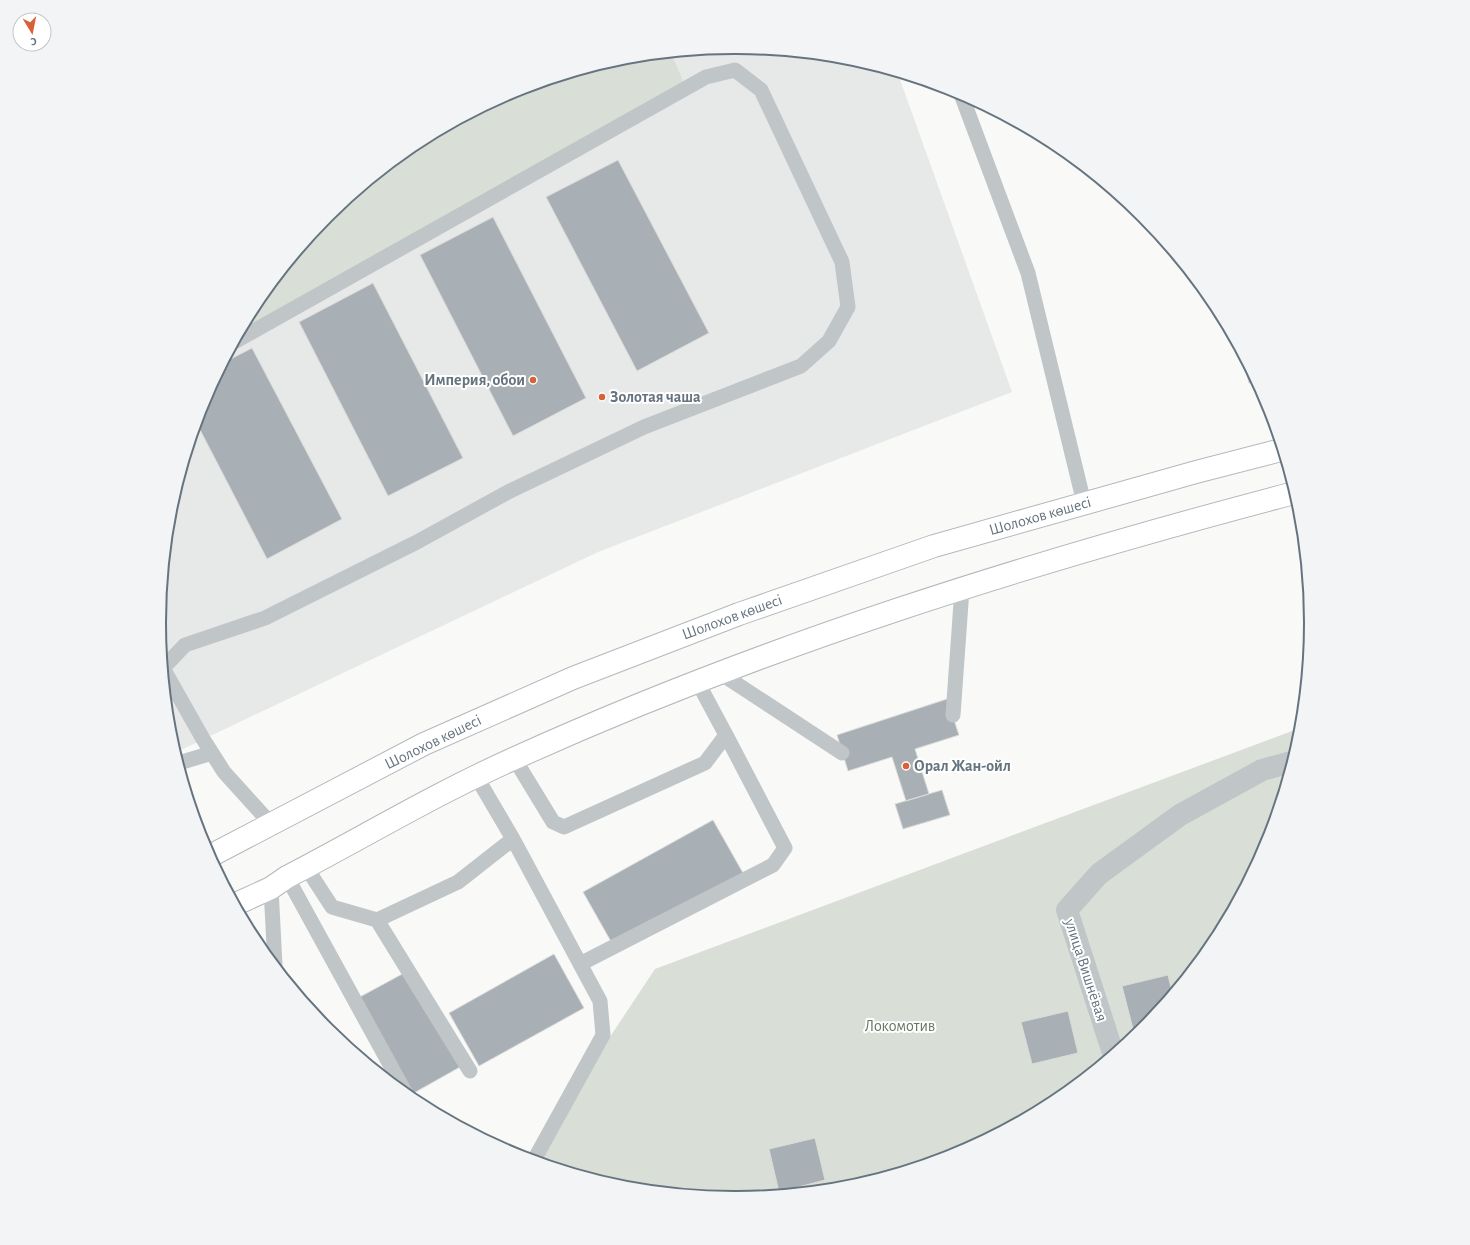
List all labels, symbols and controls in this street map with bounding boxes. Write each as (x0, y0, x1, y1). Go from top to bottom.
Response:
north arrow (12, 12, 52, 52)
text: С (30, 35, 38, 47)
place label: Империя, обои (424, 372, 525, 388)
marker: Империя, обои (528, 375, 538, 385)
place label: Золотая чаша (610, 389, 701, 405)
marker: Золотая чаша (597, 392, 607, 402)
street label: Шолохов көшесі (987, 494, 1093, 538)
street label: Шолохов көшесі (680, 591, 784, 643)
street label: Шолохов көшесі (382, 712, 484, 772)
place label: Орал Жан-ойл (914, 758, 1011, 774)
marker: Орал Жан-ойл (901, 761, 911, 771)
street label: улица Вишнёвая (1061, 916, 1110, 1024)
park label: Локомотив (865, 1018, 935, 1034)

